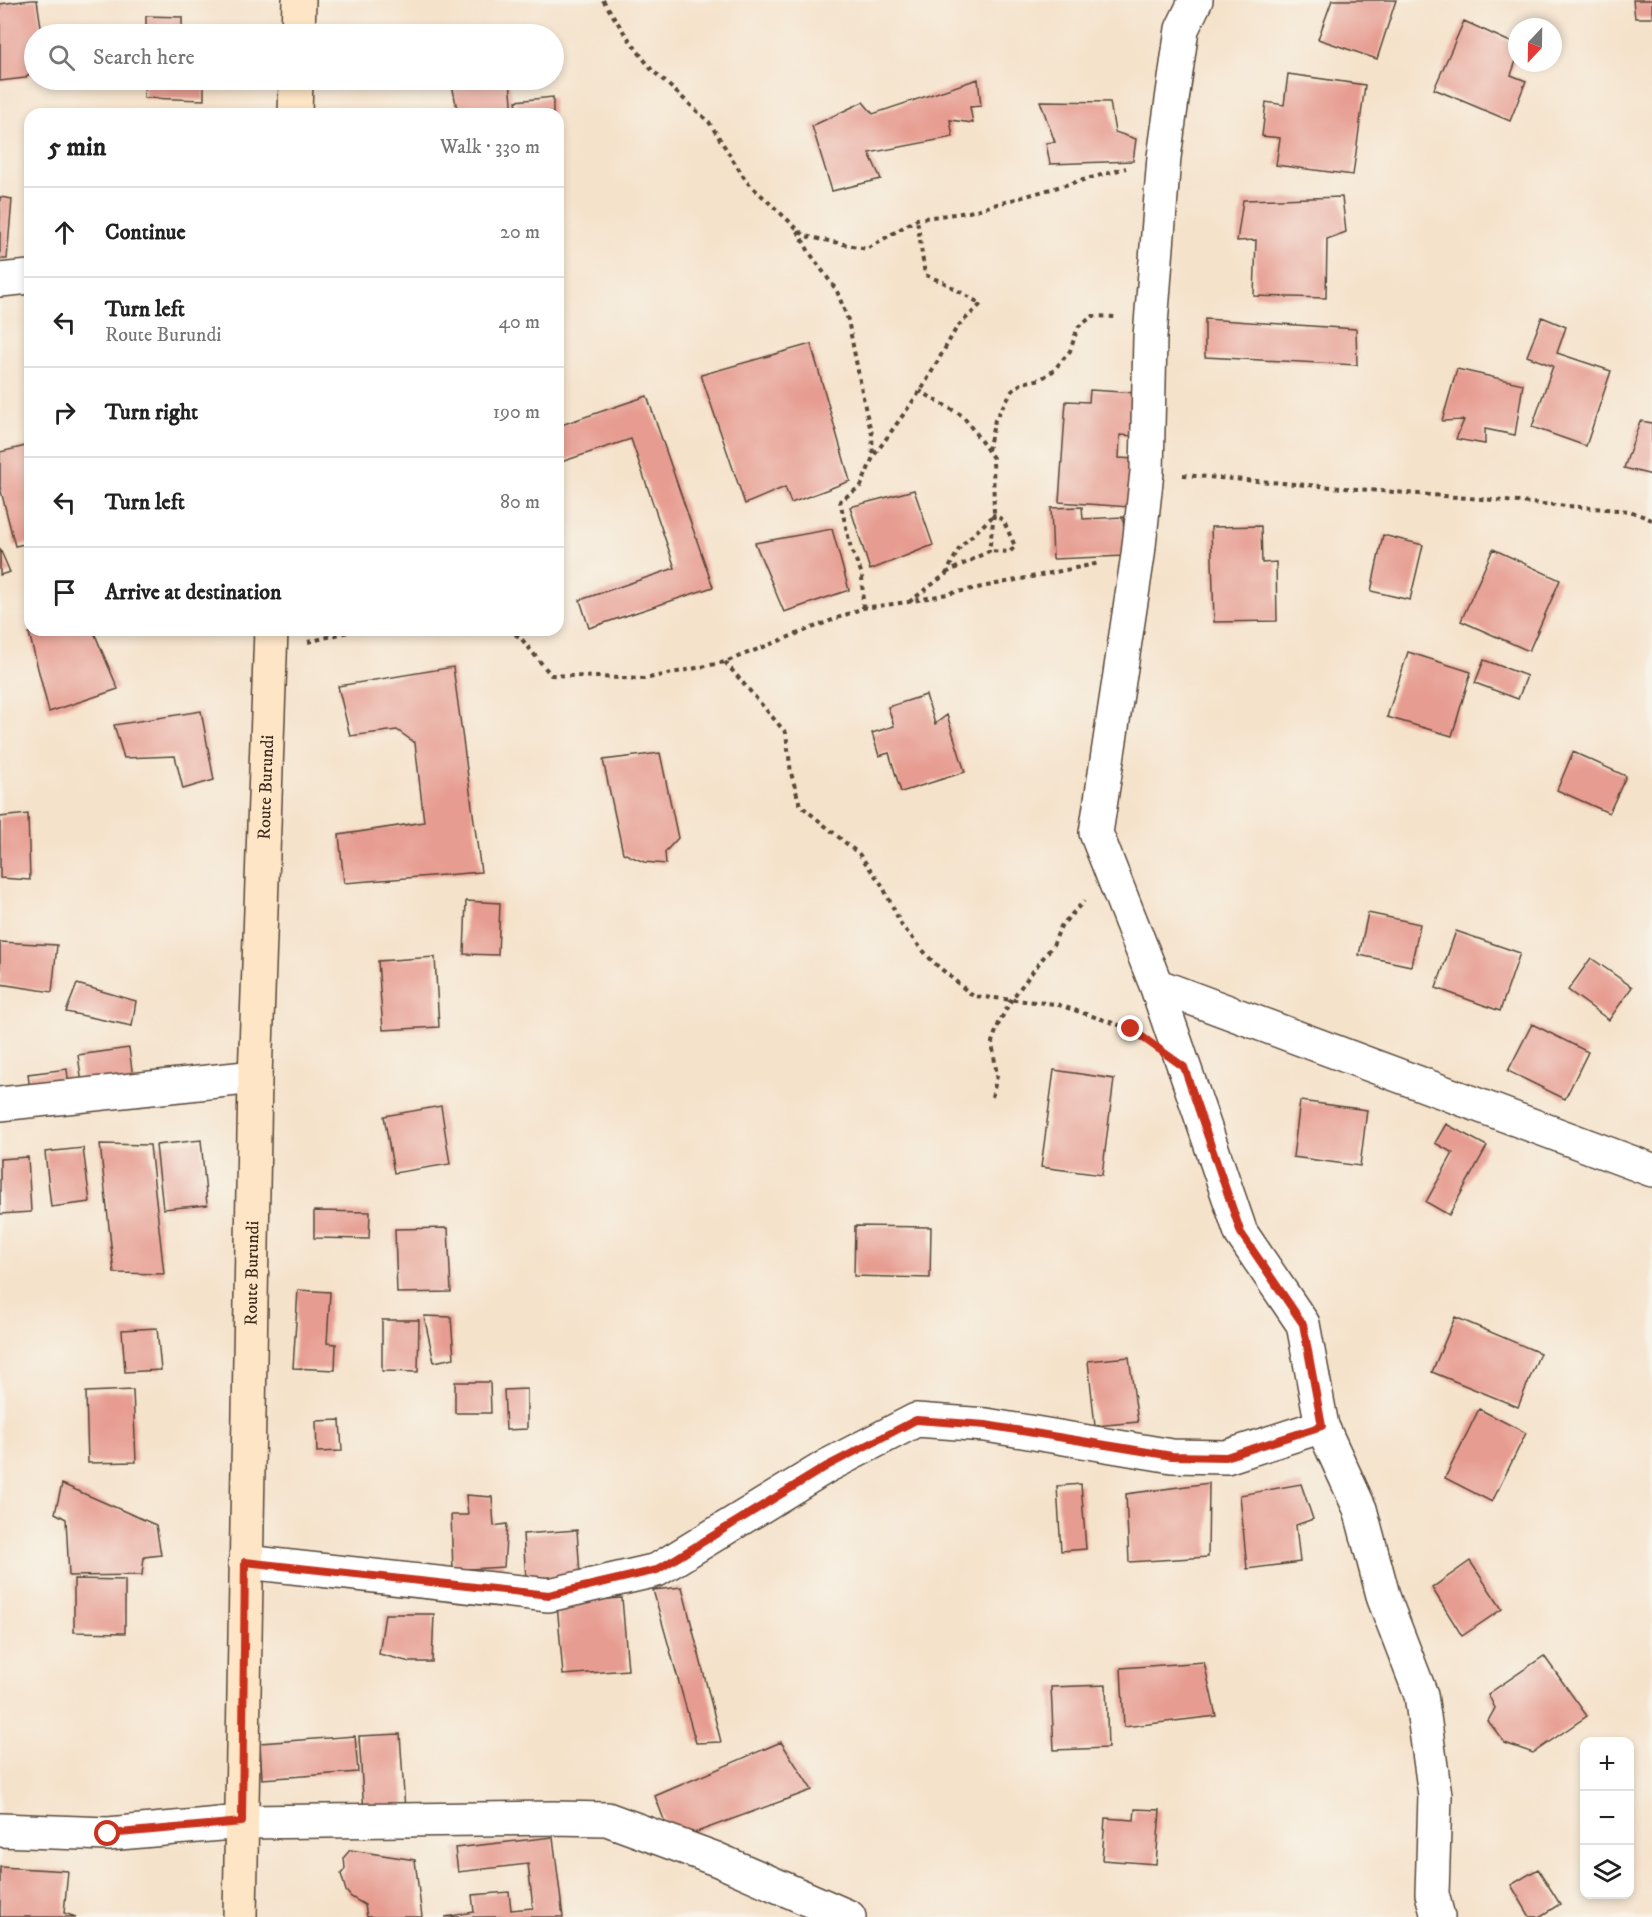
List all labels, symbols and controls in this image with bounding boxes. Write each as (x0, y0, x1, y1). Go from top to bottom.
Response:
north arrow (1508, 18, 1562, 72)
search box (24, 24, 564, 90)
icon: search (45, 41, 78, 74)
text: Search here (93, 44, 195, 71)
text: 5 min (48, 131, 106, 164)
text: Walk · 330 m (440, 135, 540, 160)
icon: ahead (48, 216, 81, 249)
text: Continue (105, 219, 186, 246)
text: 20 m (500, 220, 540, 245)
text: Turn left (105, 296, 185, 323)
icon: left (48, 306, 81, 339)
text: 40 m (498, 310, 540, 335)
text: Route Burundi (105, 323, 222, 348)
icon: right (48, 396, 81, 429)
text: Turn right (105, 399, 198, 426)
text: 190 m (493, 400, 540, 425)
icon: left (48, 486, 81, 519)
text: Turn left (105, 489, 185, 516)
text: 80 m (500, 490, 540, 515)
icon: arrive (48, 576, 81, 609)
text: Arrive at destination (105, 579, 282, 606)
street label: Route Burundi (253, 735, 279, 840)
route end (1117, 1015, 1143, 1041)
street label: Route Burundi (241, 1220, 264, 1326)
map controls (1580, 1737, 1634, 1899)
button: + (1580, 1737, 1634, 1791)
button: − (1580, 1791, 1634, 1845)
route start (94, 1820, 120, 1846)
button: layers (1580, 1845, 1634, 1899)

